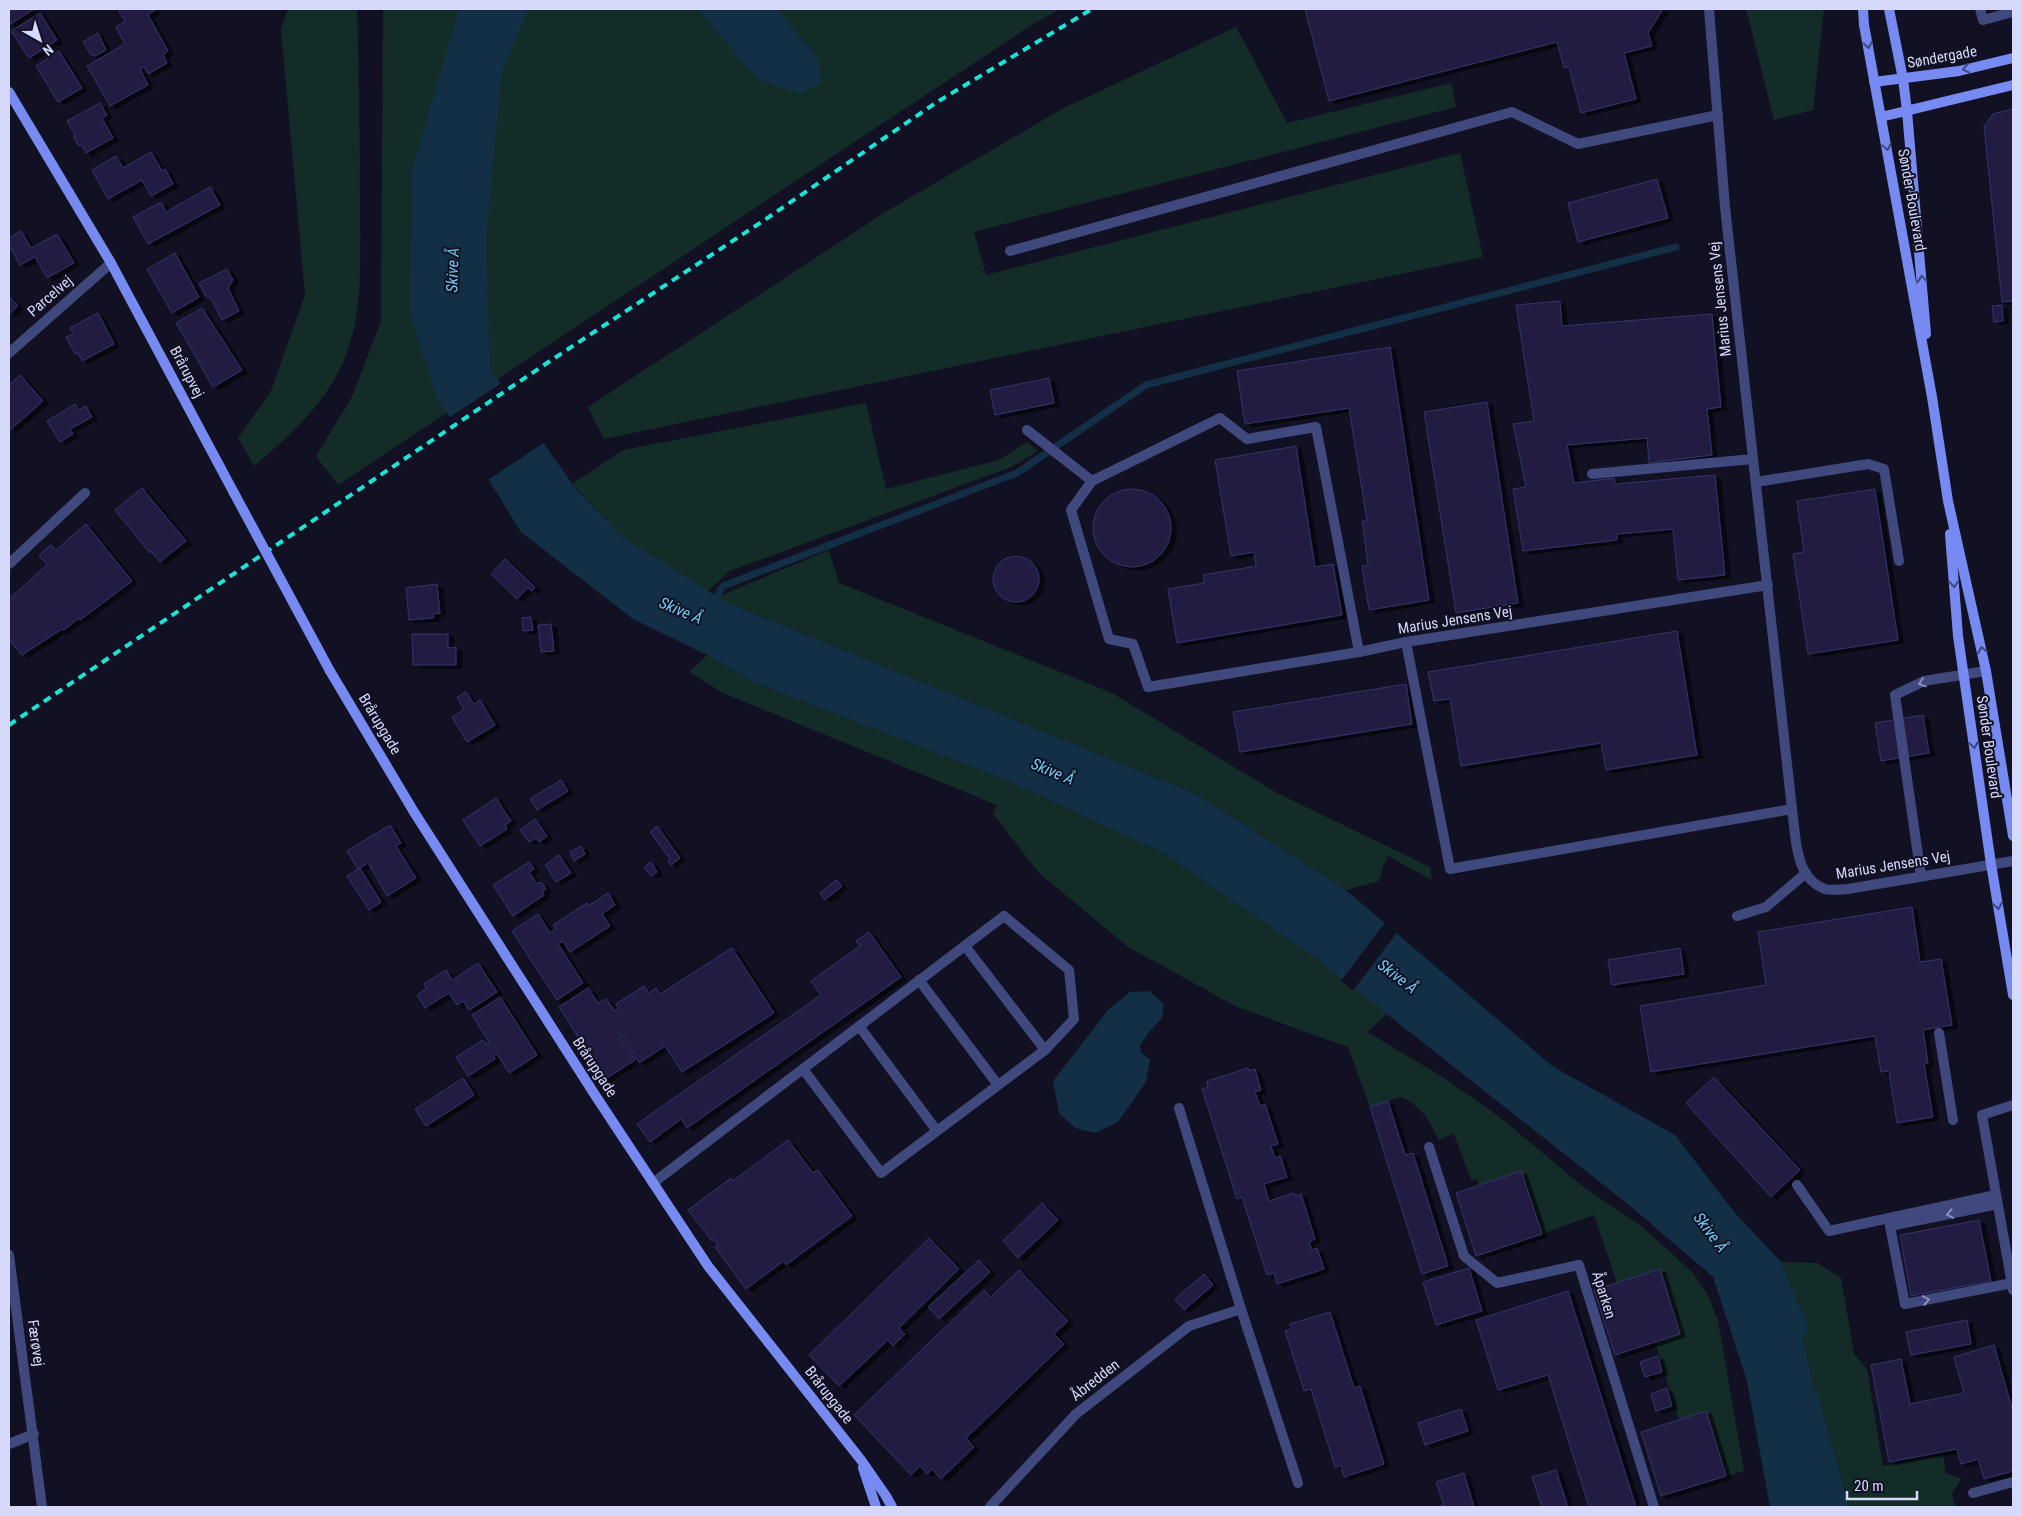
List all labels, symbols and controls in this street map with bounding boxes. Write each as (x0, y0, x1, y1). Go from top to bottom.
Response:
north arrow (15, 15, 65, 65)
text: N (40, 41, 57, 59)
one-way arrow (1862, 41, 1872, 50)
street label: Søndergade (1906, 42, 1978, 72)
one-way arrow (1961, 63, 1970, 74)
one-way arrow (1881, 143, 1891, 151)
street label: Sønder Boulevard (1894, 147, 1930, 253)
street label: Marius Jensens Vej (1705, 241, 1735, 357)
water label: Skive Å (441, 247, 463, 293)
street label: Parcelvej (24, 272, 76, 320)
one-way arrow (1916, 275, 1927, 283)
street label: Brårupvej (166, 343, 208, 401)
one-way arrow (1949, 580, 1960, 588)
water label: Skive Å (656, 592, 706, 628)
street label: Marius Jensens Vej (1397, 602, 1513, 638)
one-way arrow (1977, 645, 1988, 654)
one-way arrow (1919, 677, 1927, 687)
street label: Brårupgade (355, 690, 405, 758)
street label: Sønder Boulevard (1973, 694, 2005, 800)
one-way arrow (1968, 742, 1979, 750)
water label: Skive Å (1028, 753, 1078, 789)
street label: Marius Jensens Vej (1835, 847, 1951, 883)
one-way arrow (1992, 902, 2002, 910)
water label: Skive Å (1374, 954, 1422, 998)
street label: Brårupgade (569, 1034, 621, 1100)
water label: Skive Å (1689, 1208, 1733, 1256)
one-way arrow (1946, 1208, 1954, 1218)
street label: Åparken (1588, 1269, 1620, 1321)
one-way arrow (1922, 1295, 1931, 1306)
street label: Færøvej (24, 1319, 48, 1367)
street label: Åbredden (1067, 1355, 1123, 1405)
street label: Brårupgade (801, 1363, 857, 1427)
scale bar (1847, 1468, 1917, 1500)
text: 20 m (1854, 1477, 1884, 1495)

